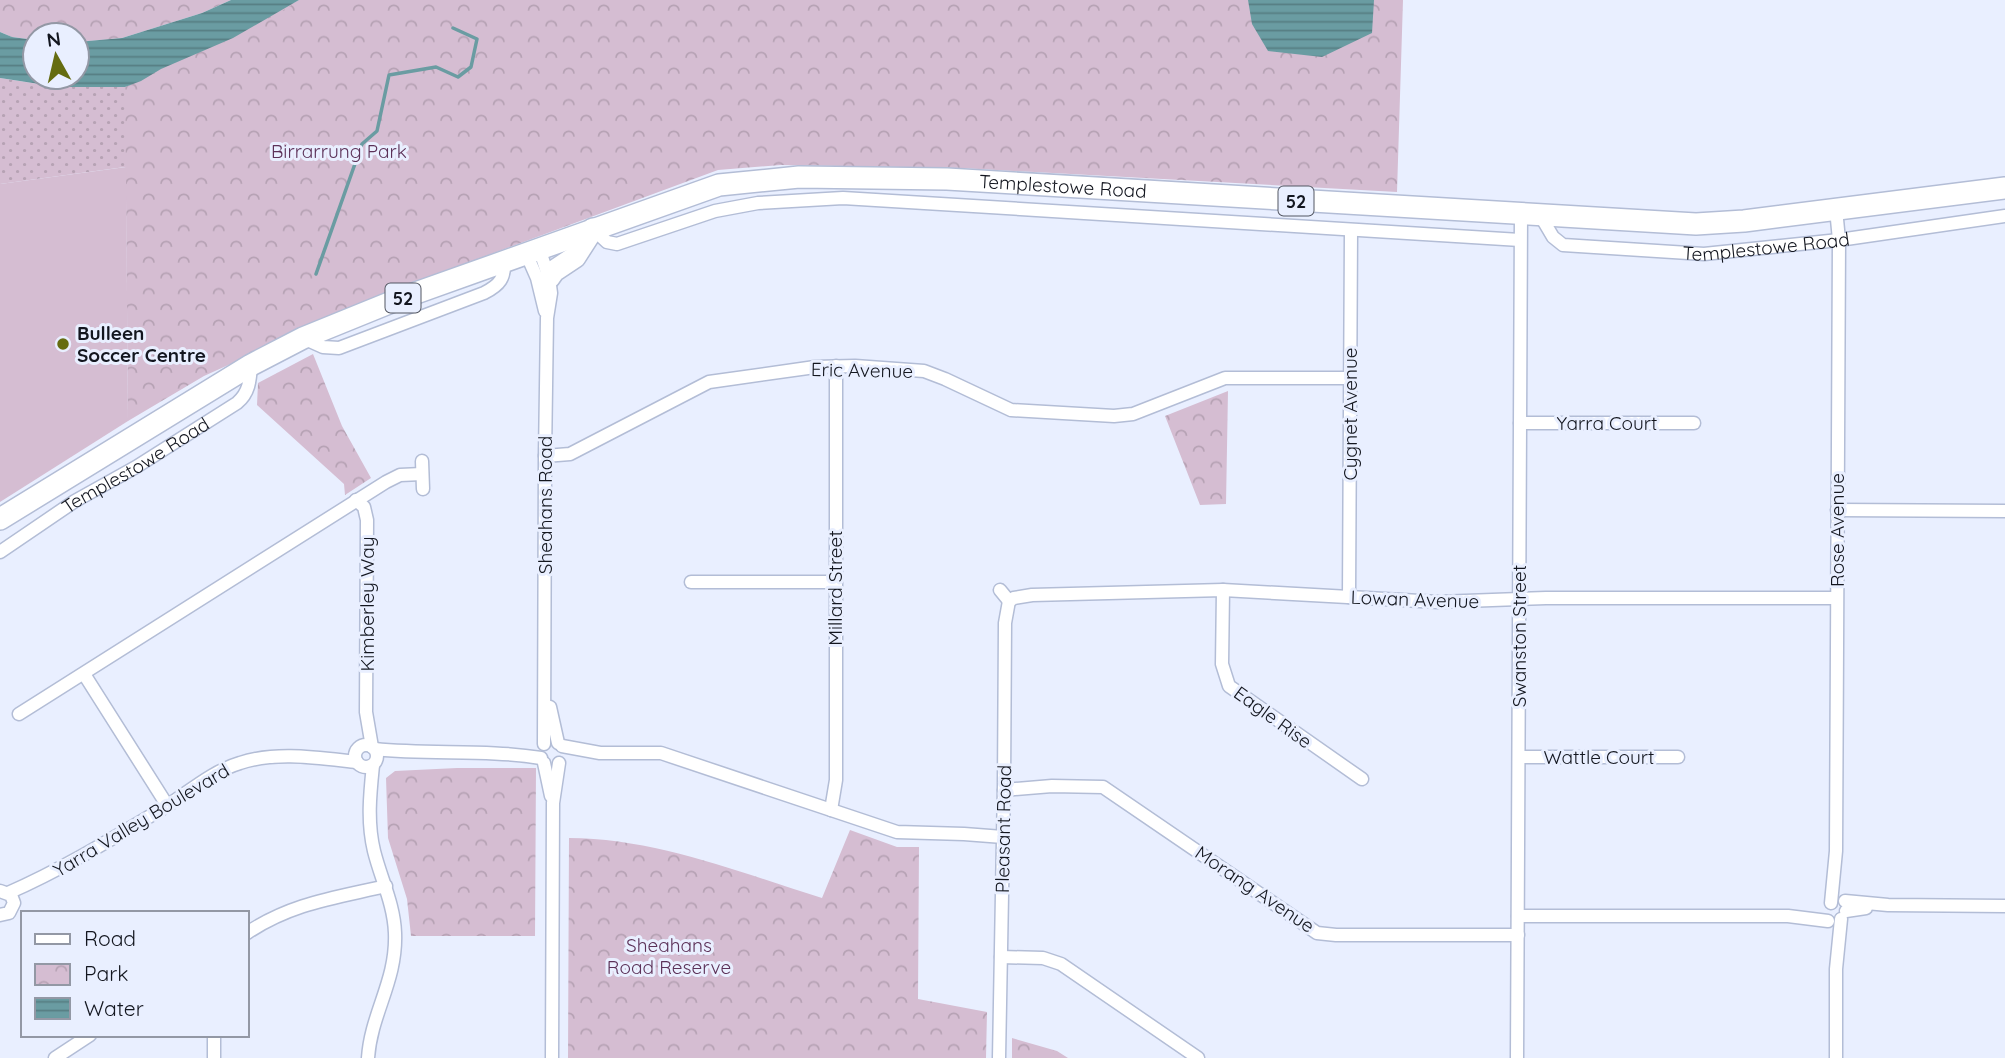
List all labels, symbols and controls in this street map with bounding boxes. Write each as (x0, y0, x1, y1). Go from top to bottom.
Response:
north arrow (21, 21, 91, 91)
text: N (45, 26, 62, 52)
park label: Birrarrung Park (271, 139, 407, 163)
street label: Templestowe Road (978, 169, 1148, 203)
road number: 52 (1278, 186, 1314, 216)
street label: Templestowe Road (1682, 227, 1851, 266)
road number: 52 (386, 284, 420, 312)
place label: Bulleen Soccer Centre (77, 321, 206, 367)
marker: Bulleen Soccer Centre (55, 336, 71, 352)
street label: Cygnet Avenue (1338, 347, 1362, 481)
street label: Eric Avenue (811, 357, 913, 383)
street label: Yarra Court (1556, 411, 1658, 435)
street label: Templestowe Road (57, 412, 214, 519)
street label: Sheahans Road (533, 436, 557, 574)
street label: Rose Avenue (1825, 473, 1849, 587)
street label: Millard Street (823, 530, 847, 646)
street label: Kimberley Way (355, 536, 379, 672)
street label: Swanston Street (1507, 565, 1531, 707)
street label: Lowan Avenue (1350, 585, 1480, 613)
street label: Eagle Rise (1229, 681, 1317, 753)
street label: Wattle Court (1543, 745, 1655, 769)
street label: Yarra Valley Boulevard (49, 758, 233, 882)
street label: Pleasant Road (990, 765, 1016, 893)
street label: Morang Avenue (1191, 840, 1319, 938)
legend (21, 911, 248, 1037)
text: Road (84, 925, 136, 951)
park label: Sheahans Road Reserve (607, 933, 731, 979)
text: Park (84, 960, 128, 986)
text: Water (84, 995, 144, 1021)

